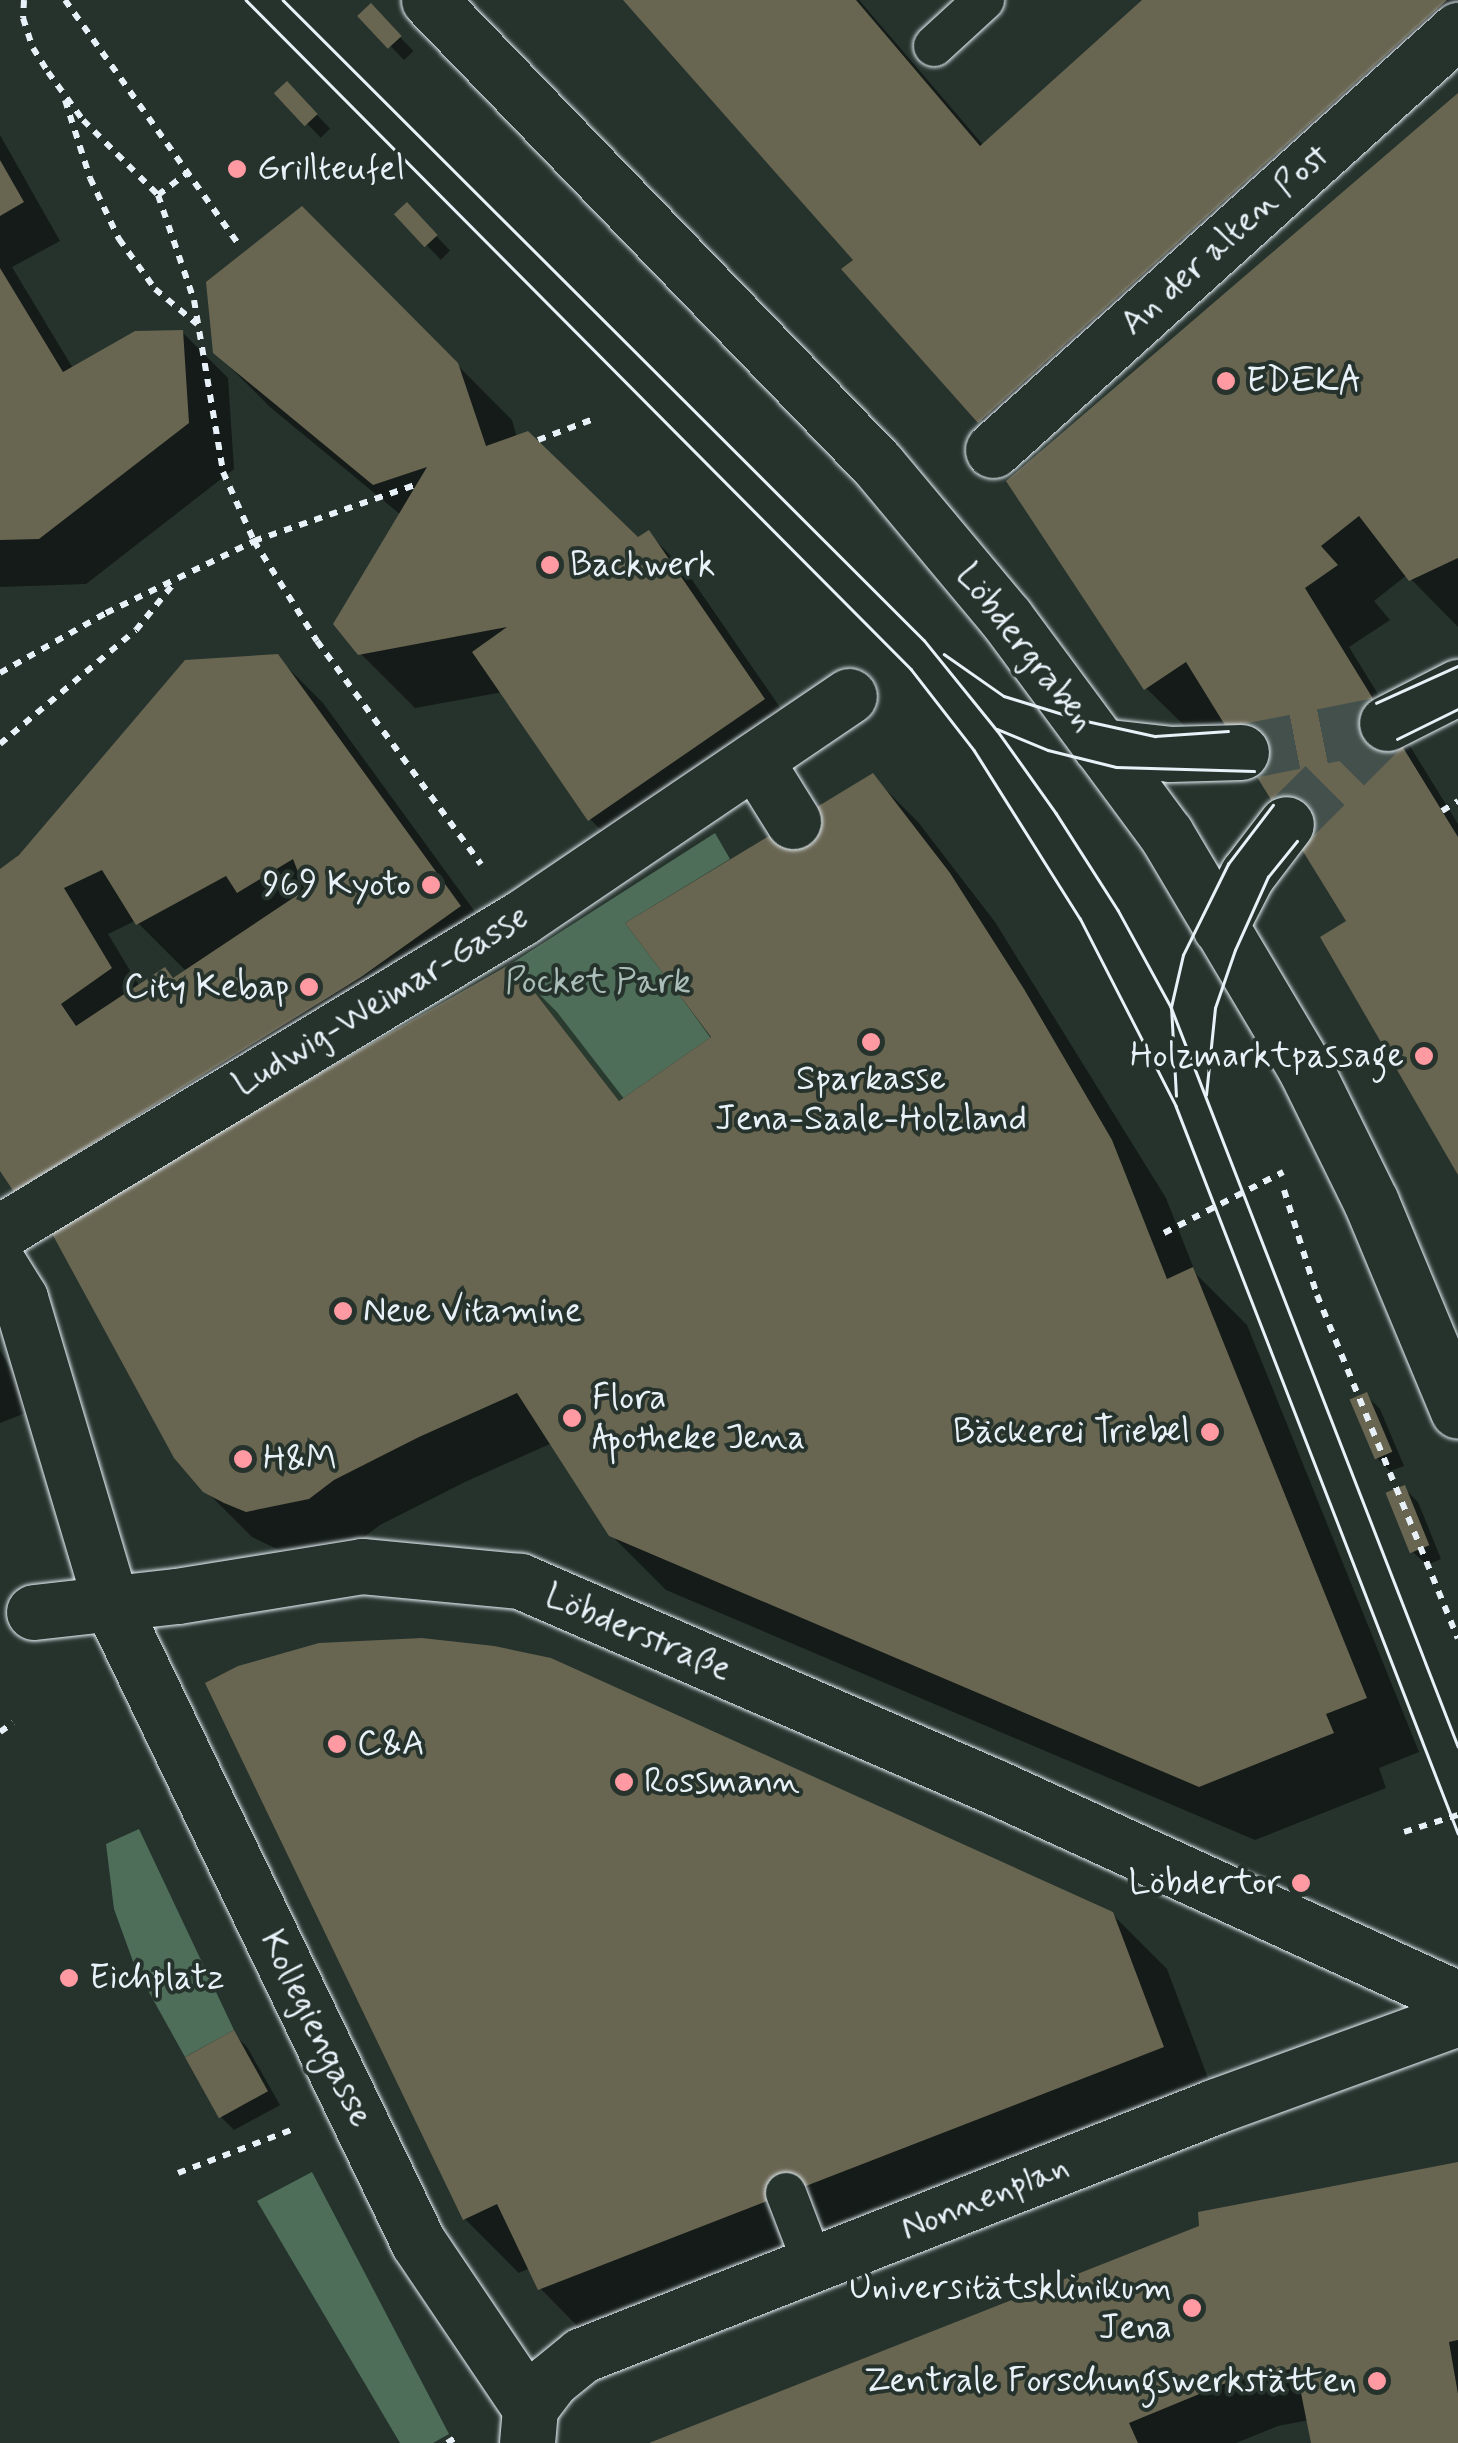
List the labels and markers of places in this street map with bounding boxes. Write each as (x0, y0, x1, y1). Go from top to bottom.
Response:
place label: Grillteufel (257, 148, 405, 190)
marker: Grillteufel (226, 158, 248, 180)
place label: EDEKA (1246, 360, 1362, 402)
marker: EDEKA (1215, 370, 1237, 392)
place label: Backwerk (570, 544, 715, 586)
marker: Backwerk (539, 554, 561, 576)
place label: 969 Kyoto (263, 864, 411, 906)
marker: 969 Kyoto (420, 874, 442, 896)
place label: City Kebap (124, 966, 289, 1008)
marker: City Kebap (298, 976, 320, 998)
marker: Sparkasse Jena-Saale-Holzland (860, 1031, 882, 1053)
place label: Holzmarktpassage (1130, 1035, 1404, 1077)
marker: Holzmarktpassage (1413, 1045, 1435, 1067)
place label: Sparkasse Jena-Saale-Holzland (715, 1058, 1027, 1140)
place label: Neue Vitamine (363, 1290, 582, 1332)
marker: Neue Vitamine (332, 1300, 354, 1322)
place label: Flora Apotheke Jena (592, 1377, 800, 1459)
marker: Flora Apotheke Jena (561, 1407, 583, 1429)
place label: Bäckerei Triebel (953, 1411, 1190, 1453)
marker: Bäckerei Triebel (1199, 1421, 1221, 1443)
place label: H&M (263, 1438, 337, 1480)
marker: H&M (232, 1448, 254, 1470)
place label: C&A (357, 1723, 425, 1765)
marker: C&A (326, 1733, 348, 1755)
place label: Rossmann (644, 1761, 800, 1803)
marker: Rossmann (613, 1771, 635, 1793)
place label: Löbdertor (1129, 1862, 1281, 1904)
marker: Löbdertor (1290, 1872, 1312, 1894)
place label: Eichplatz (89, 1957, 224, 1999)
marker: Eichplatz (58, 1967, 80, 1989)
place label: Universitätsklinikum Jena (849, 2267, 1172, 2349)
marker: Universitätsklinikum Jena (1181, 2297, 1203, 2319)
place label: Zentrale Forschungswerkstätten (867, 2360, 1357, 2402)
marker: Zentrale Forschungswerkstätten (1366, 2370, 1388, 2392)

